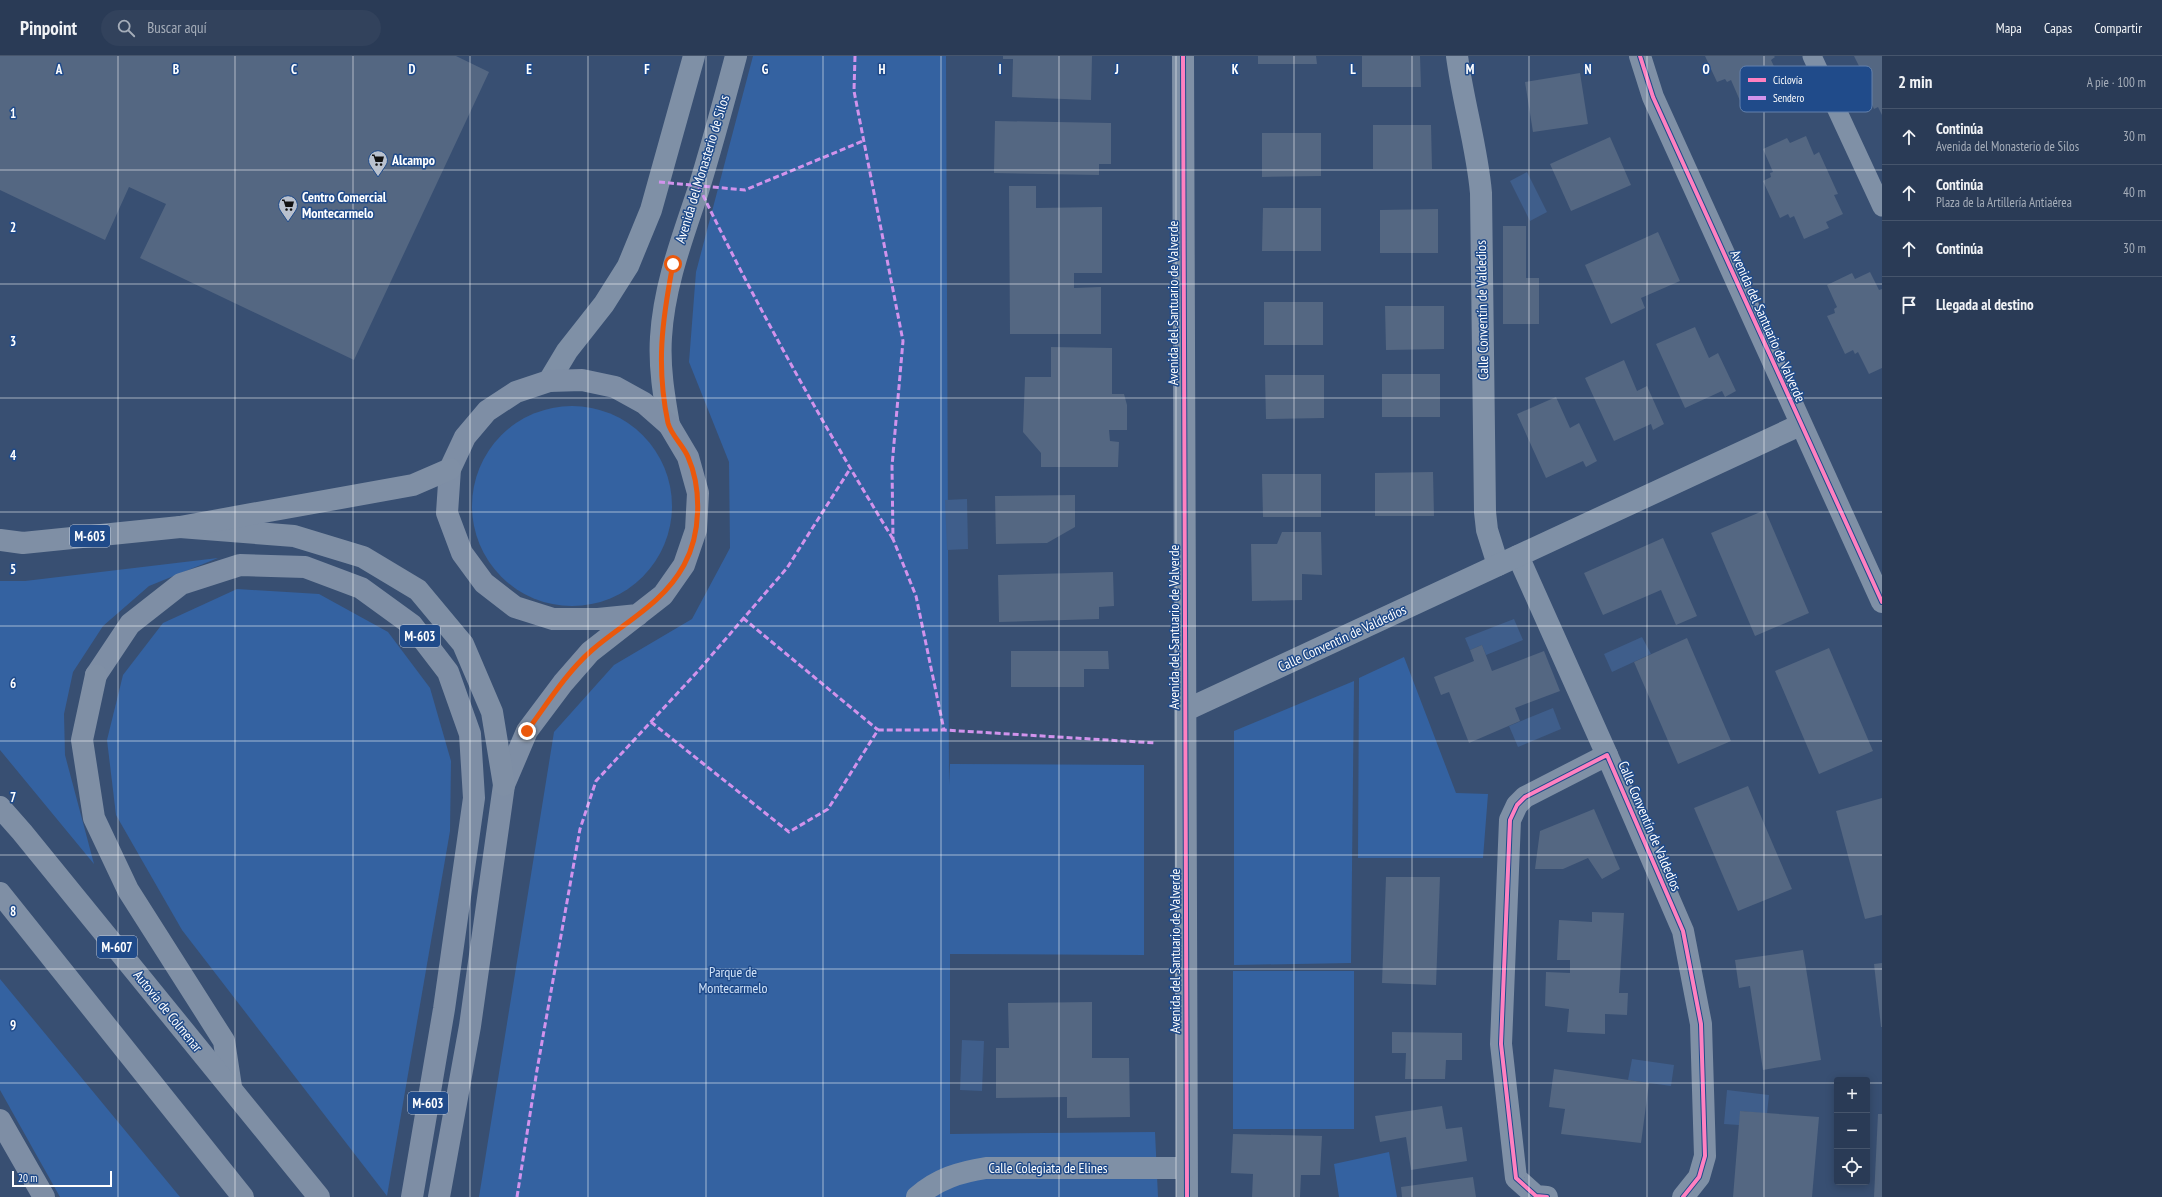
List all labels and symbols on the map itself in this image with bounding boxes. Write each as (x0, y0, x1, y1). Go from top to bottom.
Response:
text: A (55, 61, 63, 78)
text: B (173, 61, 179, 78)
text: C (291, 61, 297, 78)
text: D (409, 61, 416, 78)
text: E (526, 61, 532, 78)
text: F (644, 61, 650, 78)
text: G (762, 61, 769, 78)
text: H (879, 61, 886, 78)
text: I (998, 61, 1002, 78)
text: J (1114, 61, 1119, 78)
text: K (1232, 61, 1239, 78)
text: L (1350, 61, 1356, 78)
text: M (1466, 61, 1475, 78)
text: N (1584, 61, 1592, 78)
text: O (1702, 61, 1710, 78)
legend (1740, 66, 1872, 112)
text: Ciclovía (1773, 73, 1803, 87)
text: Sendero (1773, 91, 1804, 105)
street label: Avenida del Monasterio de Silos (671, 92, 733, 245)
text: 1 (10, 105, 16, 122)
supermarket icon: Alcampo (367, 149, 389, 177)
place label: Alcampo (391, 151, 435, 169)
place label: Centro Comercial Montecarmelo (302, 188, 387, 222)
supermarket icon: Centro Comercial Montecarmelo (277, 194, 299, 222)
text: 2 (10, 219, 16, 236)
street label: Avenida del Santuario de Valverde (1164, 220, 1182, 385)
street label: Calle Conventín de Valdedios (1472, 240, 1492, 380)
street label: Avenida del Santuario de Valverde (1726, 247, 1810, 405)
route start (664, 255, 682, 273)
text: 3 (10, 333, 16, 350)
text: 4 (10, 447, 17, 464)
road number: M-603 (70, 525, 110, 547)
street label: Avenida del Santuario de Valverde (1165, 544, 1183, 709)
text: 5 (10, 561, 16, 578)
street label: Calle Conventín de Valdedios (1275, 600, 1409, 676)
road number: M-603 (400, 625, 440, 647)
text: 6 (10, 675, 16, 692)
route end (518, 722, 536, 740)
street label: Calle Conventín de Valdedios (1614, 758, 1686, 894)
text: 7 (10, 789, 16, 806)
street label: Avenida del Santuario de Valverde (1166, 868, 1184, 1033)
text: 8 (10, 903, 16, 920)
road number: M-607 (97, 936, 137, 958)
park label: Parque de Montecarmelo (698, 963, 768, 997)
street label: Autovía de Colmenar (130, 966, 207, 1056)
text: 9 (10, 1017, 16, 1034)
road number: M-603 (408, 1092, 448, 1114)
street label: Calle Colegiata de Elines (989, 1159, 1108, 1177)
scale bar (12, 1169, 112, 1188)

